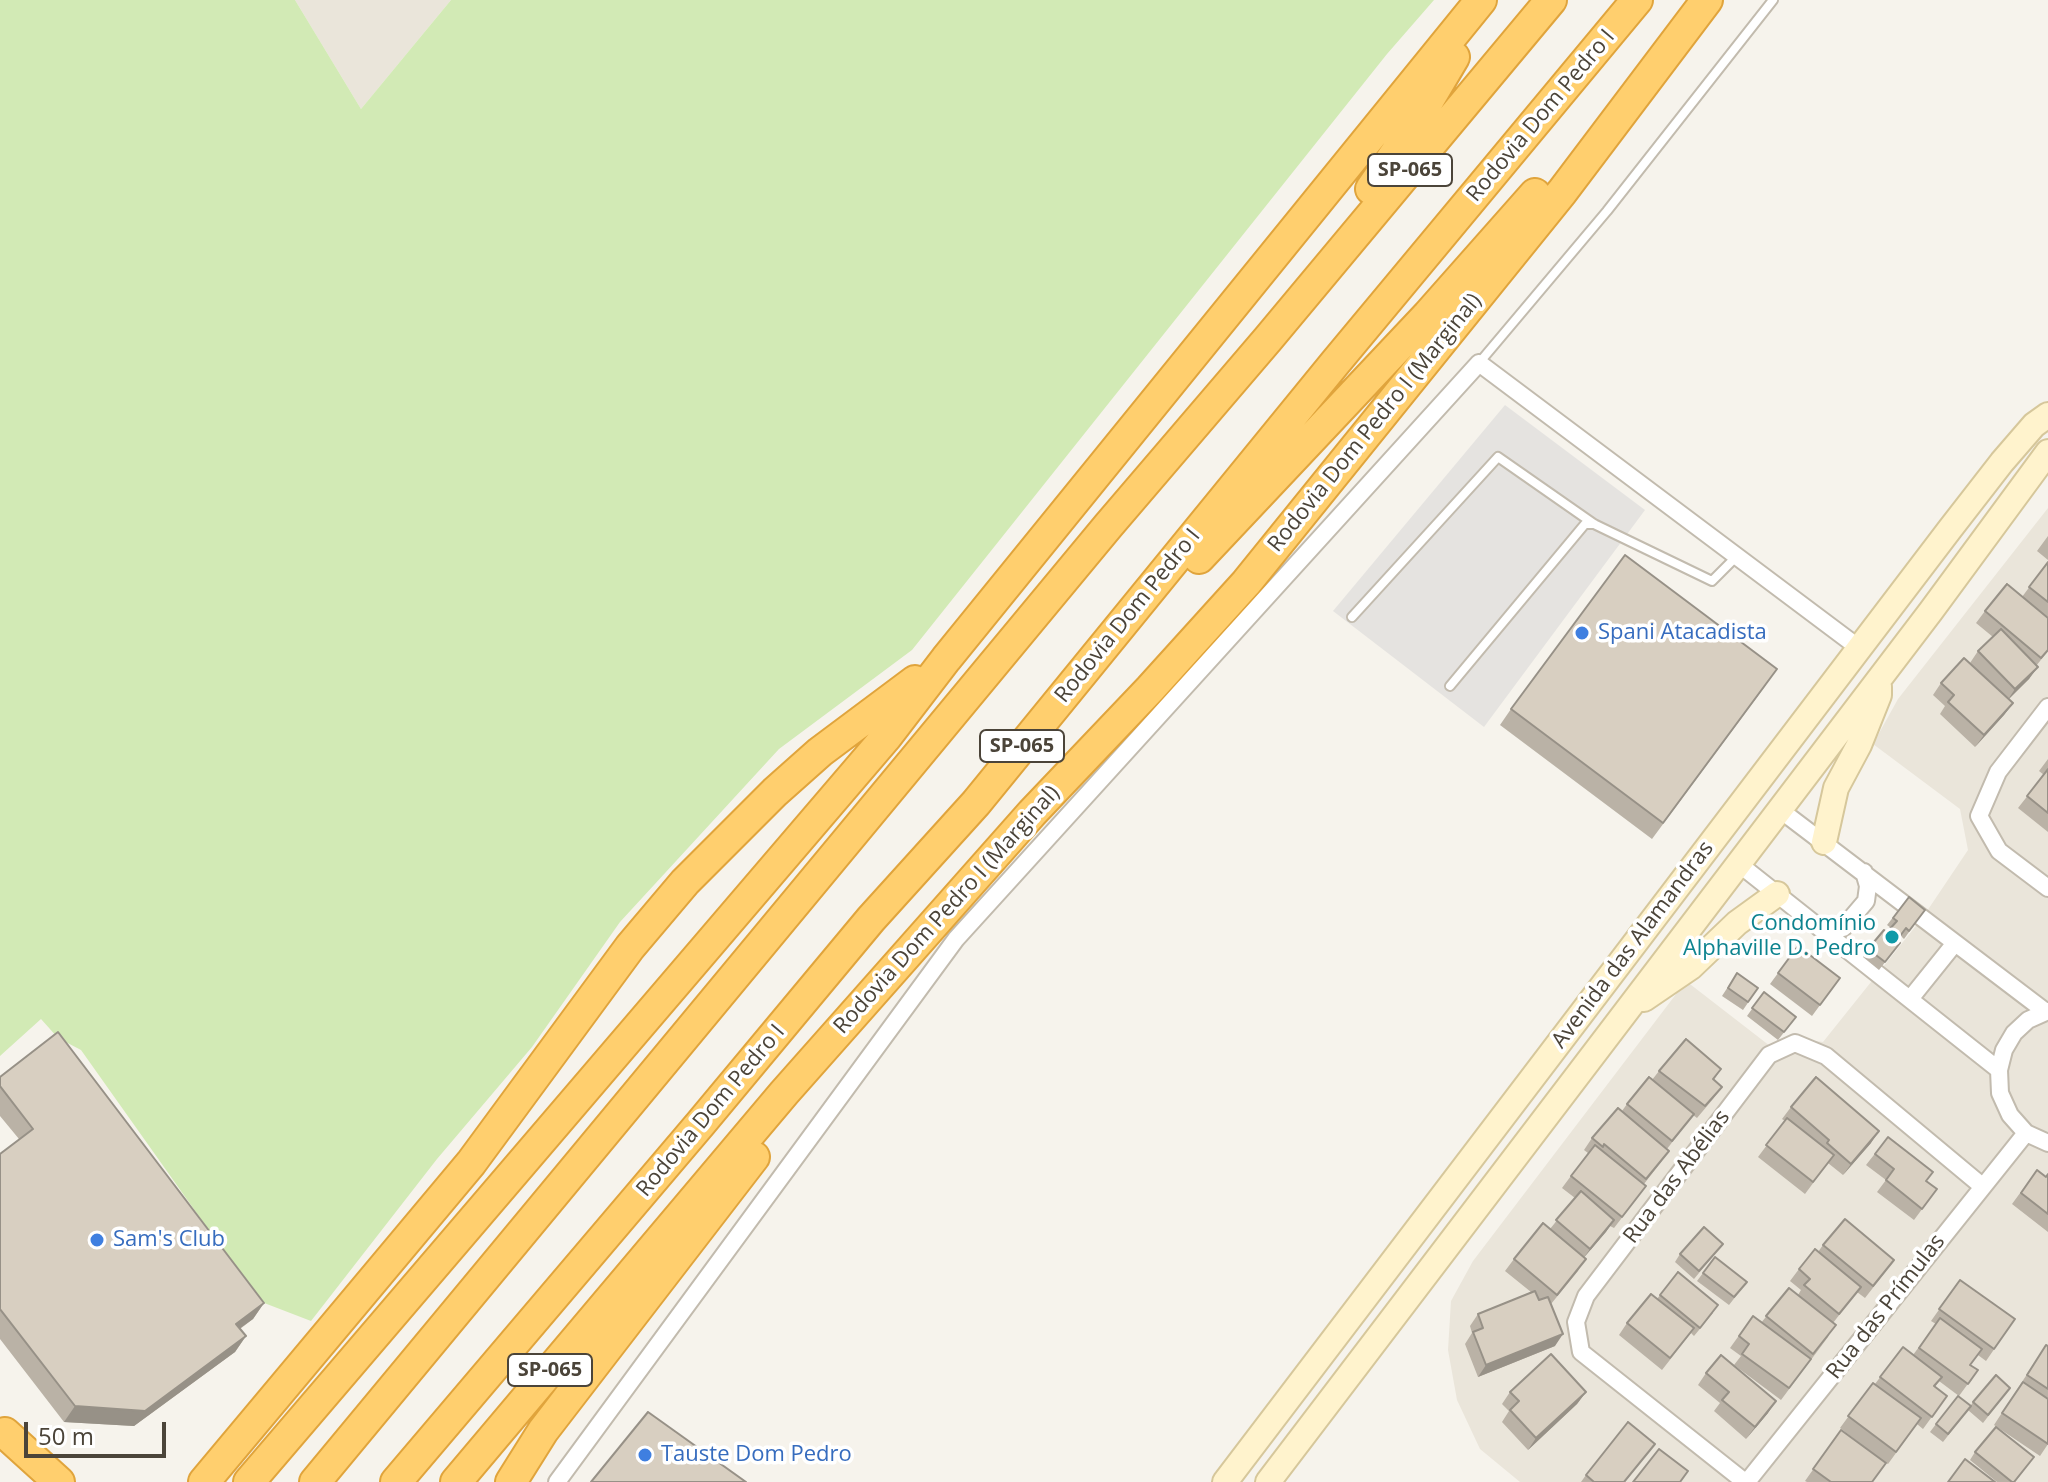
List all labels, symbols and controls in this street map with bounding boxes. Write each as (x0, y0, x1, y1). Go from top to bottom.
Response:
street label: Rodovia Dom Pedro I (1461, 25, 1621, 207)
road number: SP-065 (1368, 154, 1452, 186)
street label: Rodovia Dom Pedro I (Marginal) (1263, 288, 1487, 558)
street label: Rodovia Dom Pedro I (1050, 524, 1206, 708)
place label: Spani Atacadista (1598, 620, 1767, 646)
marker: Spani Atacadista (1573, 624, 1591, 642)
road number: SP-065 (980, 730, 1064, 762)
street label: Rodovia Dom Pedro I (Marginal) (829, 780, 1065, 1040)
street label: Avenida das Alamandras (1546, 836, 1720, 1054)
place label: Condomínio Alphaville D. Pedro (1683, 911, 1876, 962)
marker: Condomínio Alphaville D. Pedro (1883, 928, 1901, 946)
street label: Rodovia Dom Pedro I (631, 1020, 791, 1202)
street label: Rua das Abélias (1618, 1105, 1736, 1249)
place label: Sam's Club (113, 1227, 225, 1253)
street label: Rua das Prímulas (1821, 1229, 1951, 1385)
marker: Sam's Club (88, 1231, 106, 1249)
road number: SP-065 (508, 1354, 592, 1386)
scale bar (28, 1406, 170, 1456)
text: 50 m (38, 1419, 94, 1452)
place label: Tauste Dom Pedro (661, 1442, 852, 1468)
marker: Tauste Dom Pedro (636, 1446, 654, 1464)

